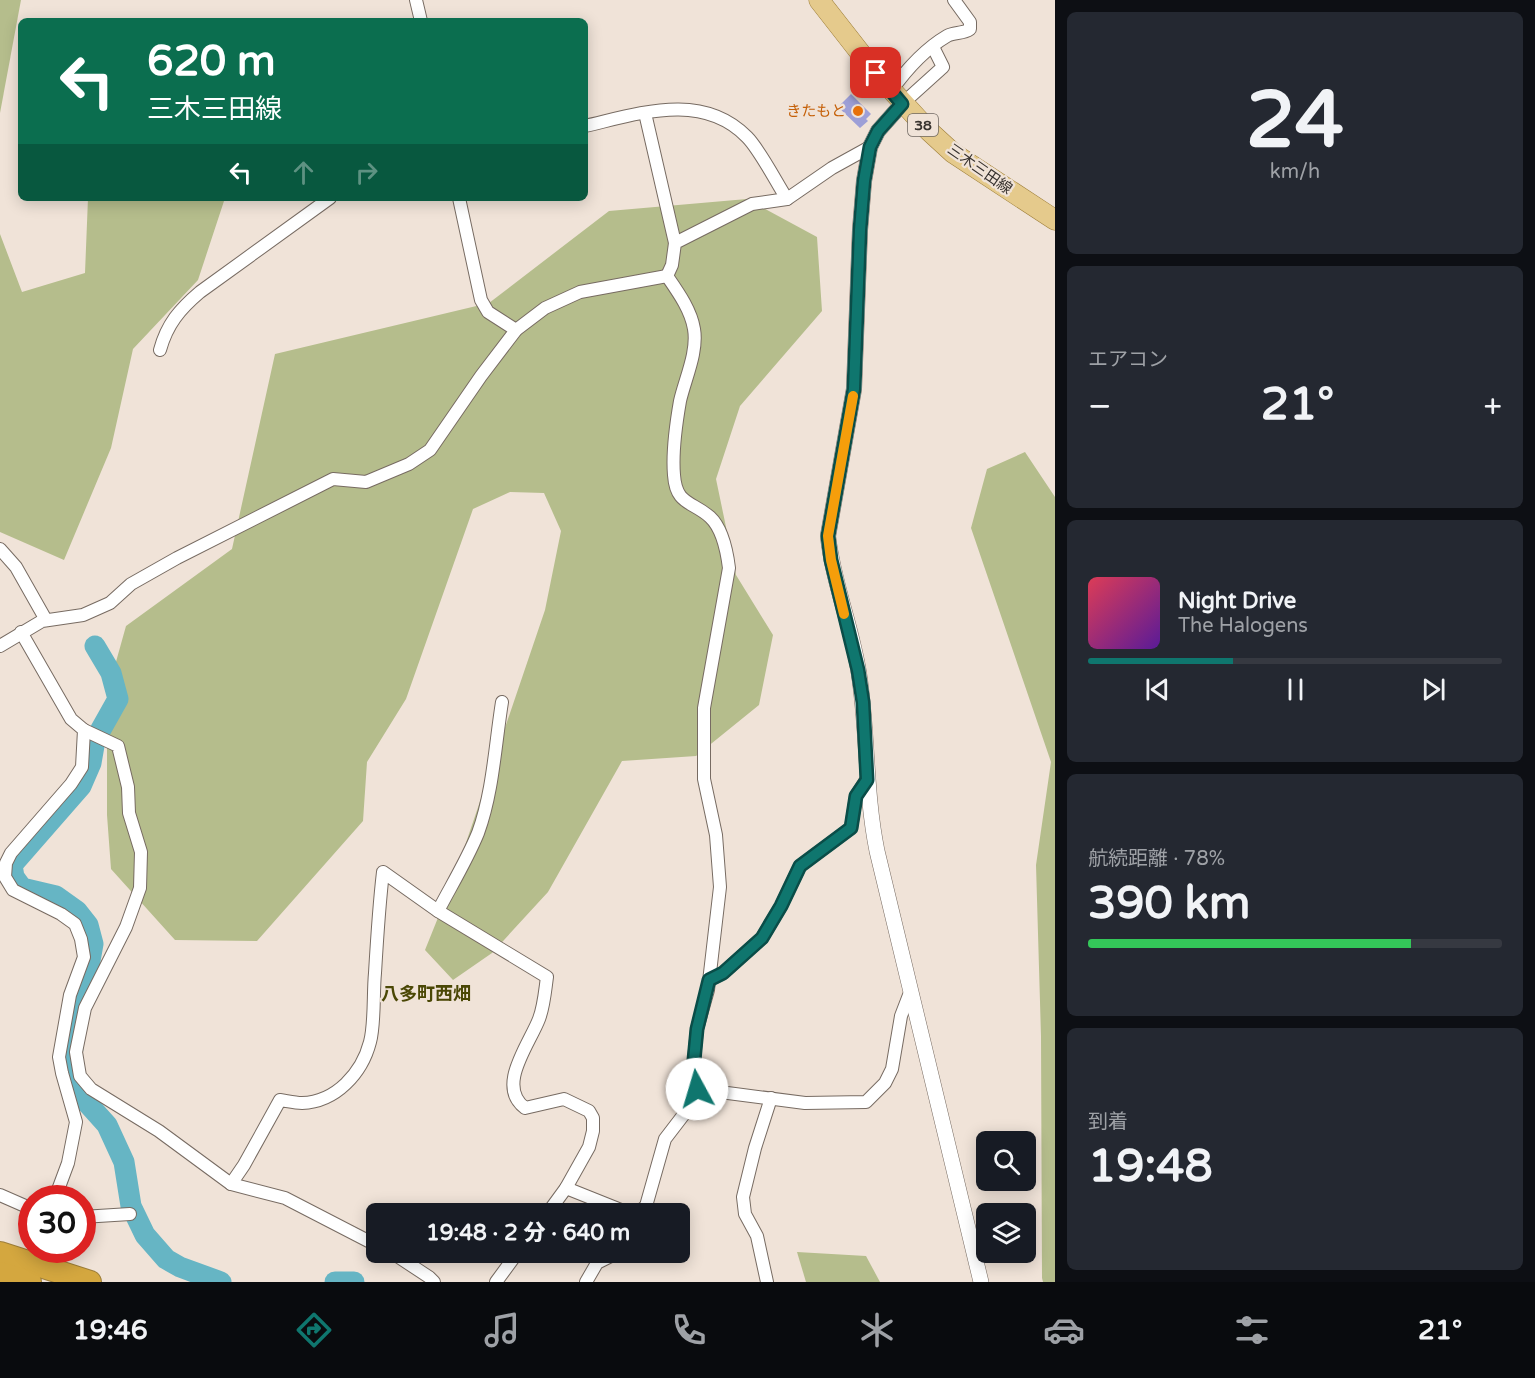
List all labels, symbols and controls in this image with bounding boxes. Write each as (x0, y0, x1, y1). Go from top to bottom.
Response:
text: 620 m (147, 36, 276, 87)
icon: left (48, 42, 126, 120)
pin (850, 47, 901, 98)
icon: arrive (859, 56, 892, 89)
text: 24 (1246, 74, 1344, 168)
text: 三木三田線 (147, 93, 282, 126)
place label: きたもと (786, 102, 846, 120)
marker: きたもと (851, 104, 865, 118)
road number: 38 (908, 114, 938, 136)
street label: 三木三田線 (944, 140, 1016, 198)
icon: left (224, 156, 257, 189)
icon: ahead (287, 156, 320, 189)
icon: right (350, 156, 383, 189)
text: km/h (1270, 160, 1320, 184)
text: エアコン (1088, 348, 1168, 372)
text: 21° (1261, 378, 1334, 432)
text: − (1088, 387, 1112, 426)
text: + (1483, 387, 1502, 426)
text: Night Drive (1178, 588, 1296, 614)
text: The Halogens (1178, 614, 1308, 638)
icon: previous (1141, 673, 1174, 706)
icon: pause (1279, 673, 1312, 706)
icon: next (1417, 673, 1450, 706)
text: 航続距離 · 78% (1088, 847, 1225, 871)
text: 390 km (1088, 877, 1250, 931)
district label: 八多町西畑 (381, 983, 471, 1005)
position arrow (665, 1057, 729, 1121)
text: 到着 (1088, 1110, 1128, 1134)
map controls (976, 1131, 1036, 1263)
button: search (976, 1131, 1036, 1191)
text: 19:48 (1088, 1140, 1213, 1194)
speed limit sign: 30 (18, 1185, 96, 1263)
button: layers (976, 1203, 1036, 1263)
text: 19:48 · 2 分 · 640 m (426, 1220, 630, 1246)
icon: directions (293, 1309, 335, 1351)
icon: music (481, 1309, 523, 1351)
icon: phone (668, 1309, 710, 1351)
icon: climate (856, 1309, 898, 1351)
icon: car (1043, 1309, 1085, 1351)
icon: filters (1231, 1309, 1273, 1351)
text: 19:46 (73, 1314, 148, 1347)
text: 21° (1418, 1314, 1462, 1347)

